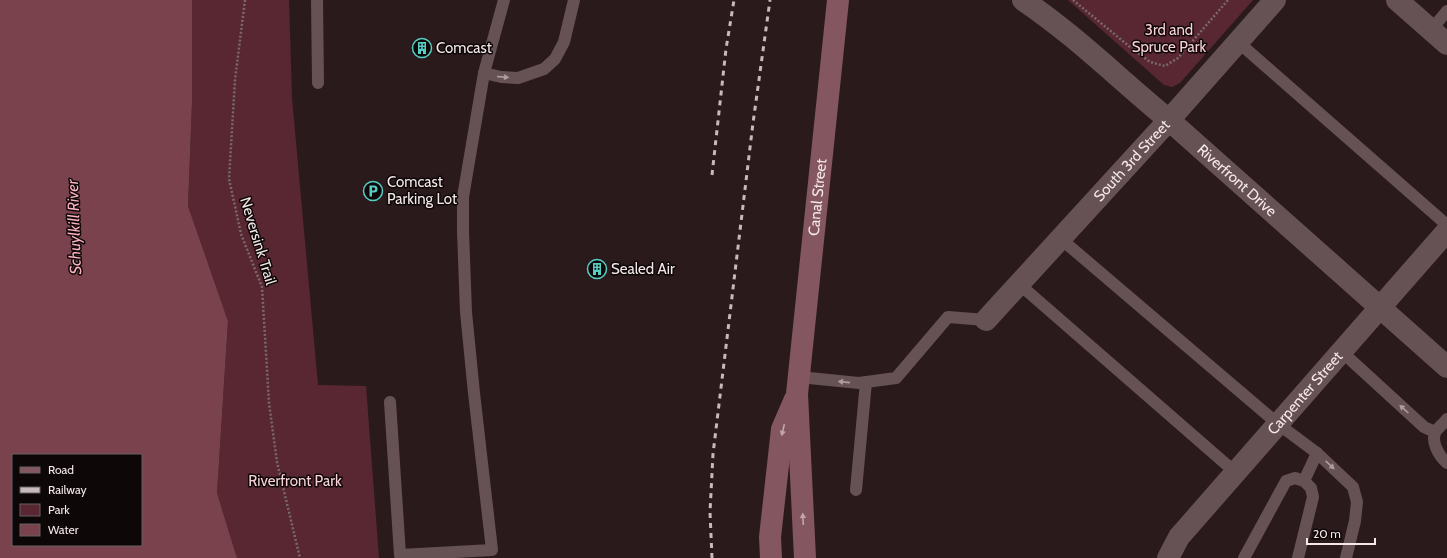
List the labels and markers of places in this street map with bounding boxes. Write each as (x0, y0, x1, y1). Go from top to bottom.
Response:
building icon: Comcast (411, 37, 433, 59)
place label: Comcast (436, 39, 492, 57)
place label: Comcast Parking Lot (387, 173, 457, 208)
parking icon: Comcast Parking Lot (362, 180, 384, 202)
building icon: Sealed Air (586, 258, 608, 280)
place label: Sealed Air (611, 260, 675, 278)

